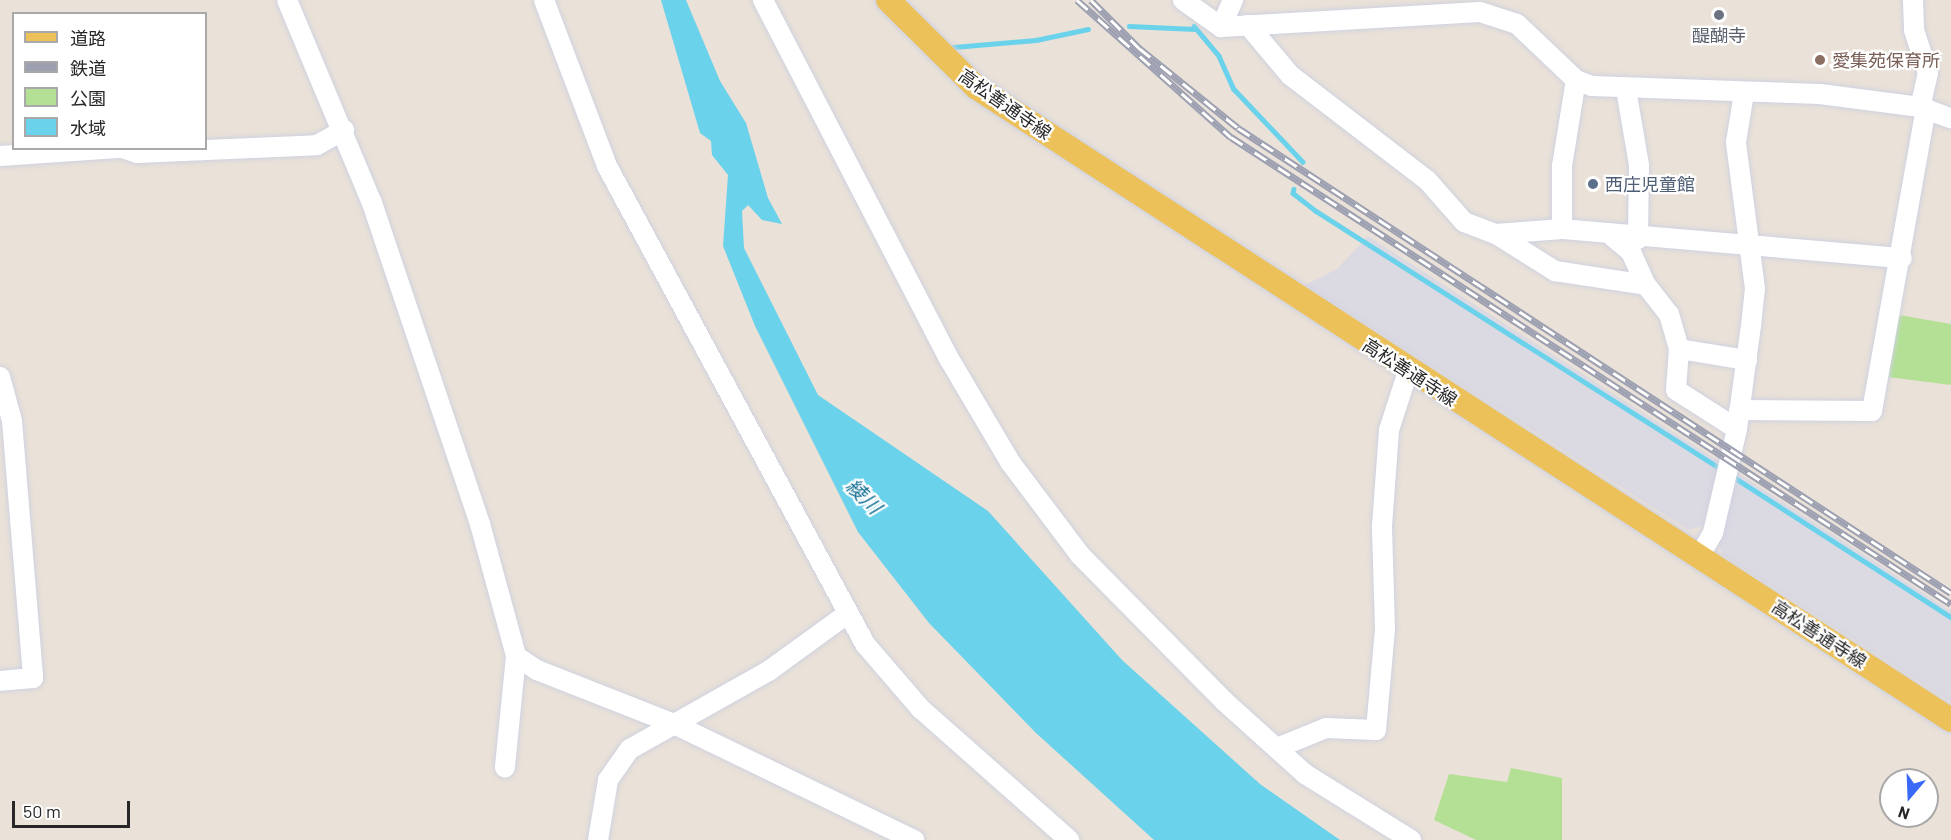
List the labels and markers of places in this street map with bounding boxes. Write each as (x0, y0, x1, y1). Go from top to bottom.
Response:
marker: 醍醐寺 (1712, 8, 1726, 22)
place label: 醍醐寺 (1692, 24, 1746, 46)
place label: 愛集苑保育所 (1832, 49, 1940, 71)
marker: 愛集苑保育所 (1813, 53, 1827, 67)
place label: 西庄児童館 (1605, 173, 1695, 195)
marker: 西庄児童館 (1586, 177, 1600, 191)

